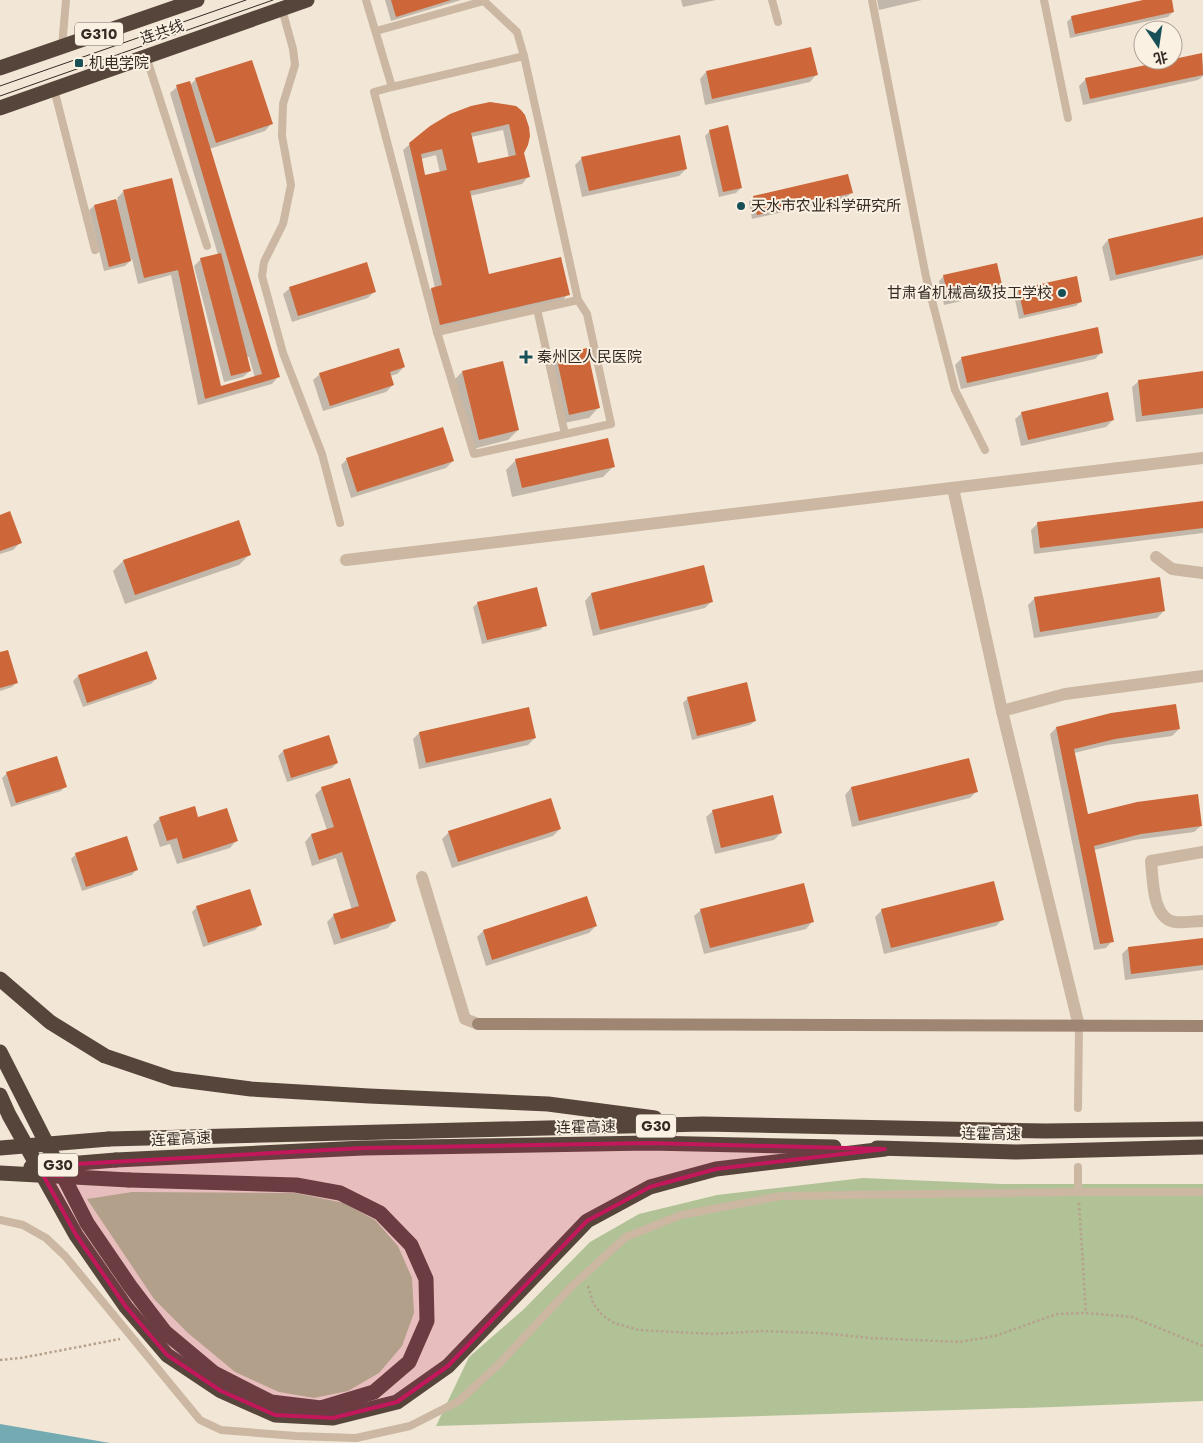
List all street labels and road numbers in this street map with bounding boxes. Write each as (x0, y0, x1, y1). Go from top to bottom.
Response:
street label: 连共线 (137, 14, 187, 50)
road number: G310 (75, 22, 123, 46)
road number: G30 (636, 1114, 676, 1138)
street label: 连霍高速 (556, 1115, 616, 1139)
street label: 连霍高速 (961, 1122, 1021, 1146)
street label: 连霍高速 (150, 1126, 212, 1152)
road number: G30 (38, 1154, 78, 1176)

